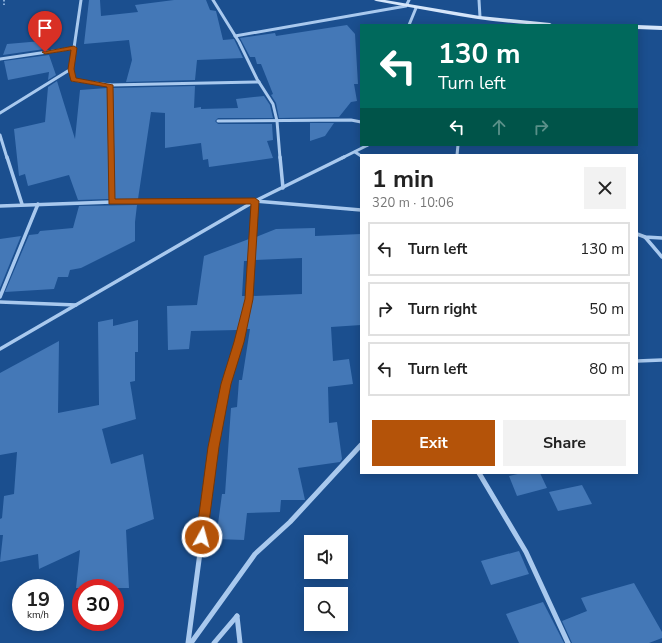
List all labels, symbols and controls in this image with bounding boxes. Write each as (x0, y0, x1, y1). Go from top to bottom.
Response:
pin (28, 11, 62, 52)
icon: arrive (34, 17, 56, 39)
text: 130 m (438, 35, 521, 73)
icon: left (372, 40, 424, 92)
text: Turn left (438, 71, 506, 95)
icon: left (446, 116, 468, 138)
icon: ahead (488, 116, 510, 138)
icon: right (530, 116, 552, 138)
text: 1 min (372, 163, 434, 195)
button: close (584, 167, 626, 209)
text: 320 m · 10:06 (372, 194, 454, 212)
icon: left (374, 238, 396, 260)
text: Turn left (408, 239, 467, 259)
text: 130 m (580, 239, 624, 259)
icon: right (374, 298, 396, 320)
text: Turn right (408, 299, 477, 319)
text: 50 m (589, 299, 624, 319)
icon: left (374, 358, 396, 380)
text: Turn left (408, 359, 467, 379)
text: 80 m (589, 359, 624, 379)
button: Exit (372, 420, 495, 466)
button: Share (503, 420, 626, 466)
position arrow (181, 516, 223, 558)
map controls (304, 535, 348, 631)
button: sound (304, 535, 348, 579)
speed limit sign: 30 (72, 579, 124, 631)
text: 19 (26, 586, 50, 613)
button: search (304, 587, 348, 631)
text: km/h (27, 608, 49, 622)

